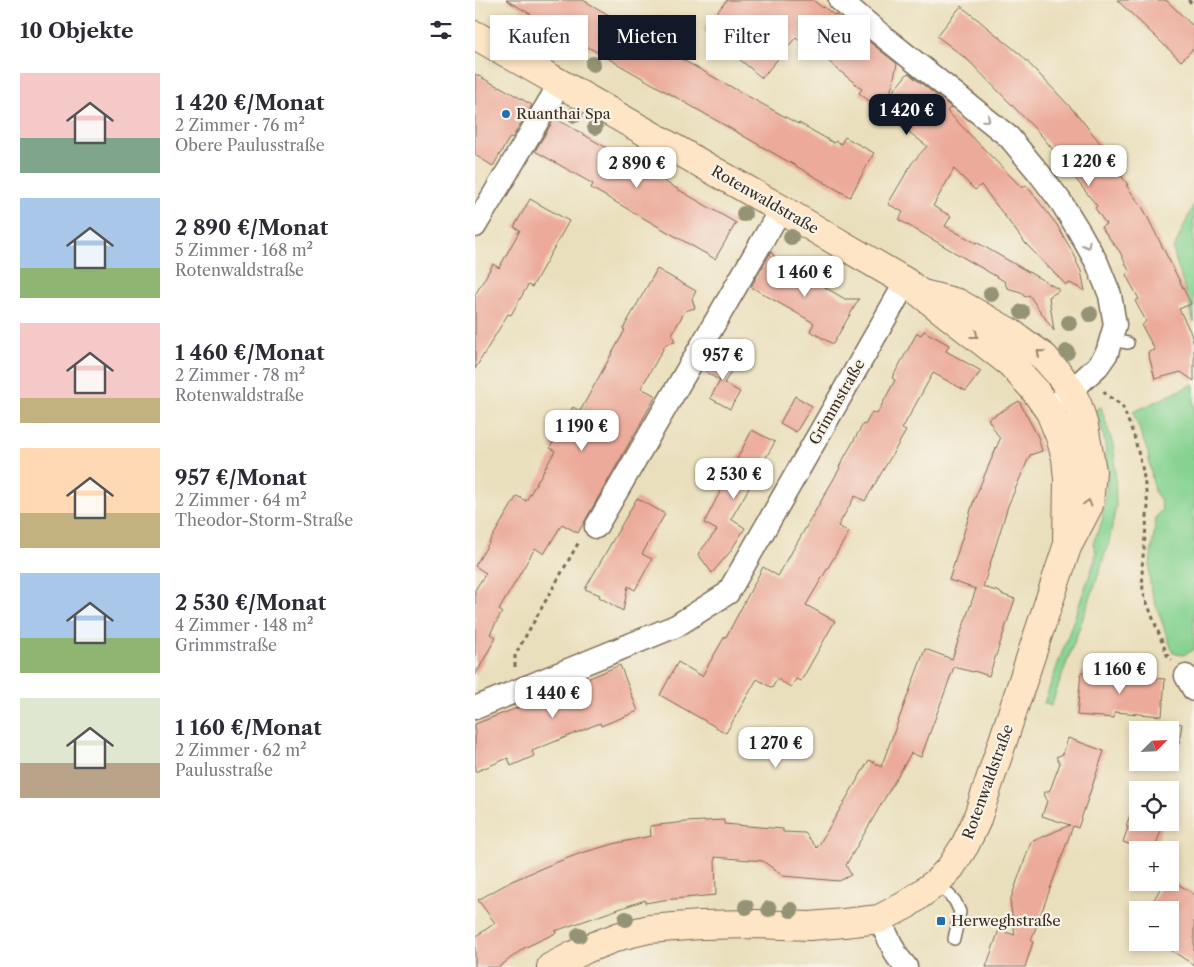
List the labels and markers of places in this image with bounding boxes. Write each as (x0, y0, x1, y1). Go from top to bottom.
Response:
pin: 1 420 € (861, 94, 953, 136)
place label: Ruanthai Spa (516, 104, 611, 123)
marker: Ruanthai Spa (500, 108, 512, 120)
pin: 1 220 € (1043, 144, 1135, 187)
pin: 2 890 € (591, 146, 683, 189)
pin: 1 460 € (759, 256, 851, 298)
pin: 957 € (688, 338, 758, 381)
pin: 1 190 € (536, 410, 628, 452)
pin: 2 530 € (688, 458, 780, 500)
pin: 1 160 € (1074, 652, 1166, 695)
pin: 1 440 € (507, 676, 599, 719)
pin: 1 270 € (730, 726, 822, 769)
place label: Herweghstraße (951, 911, 1061, 930)
marker: Herweghstraße (935, 915, 947, 927)

